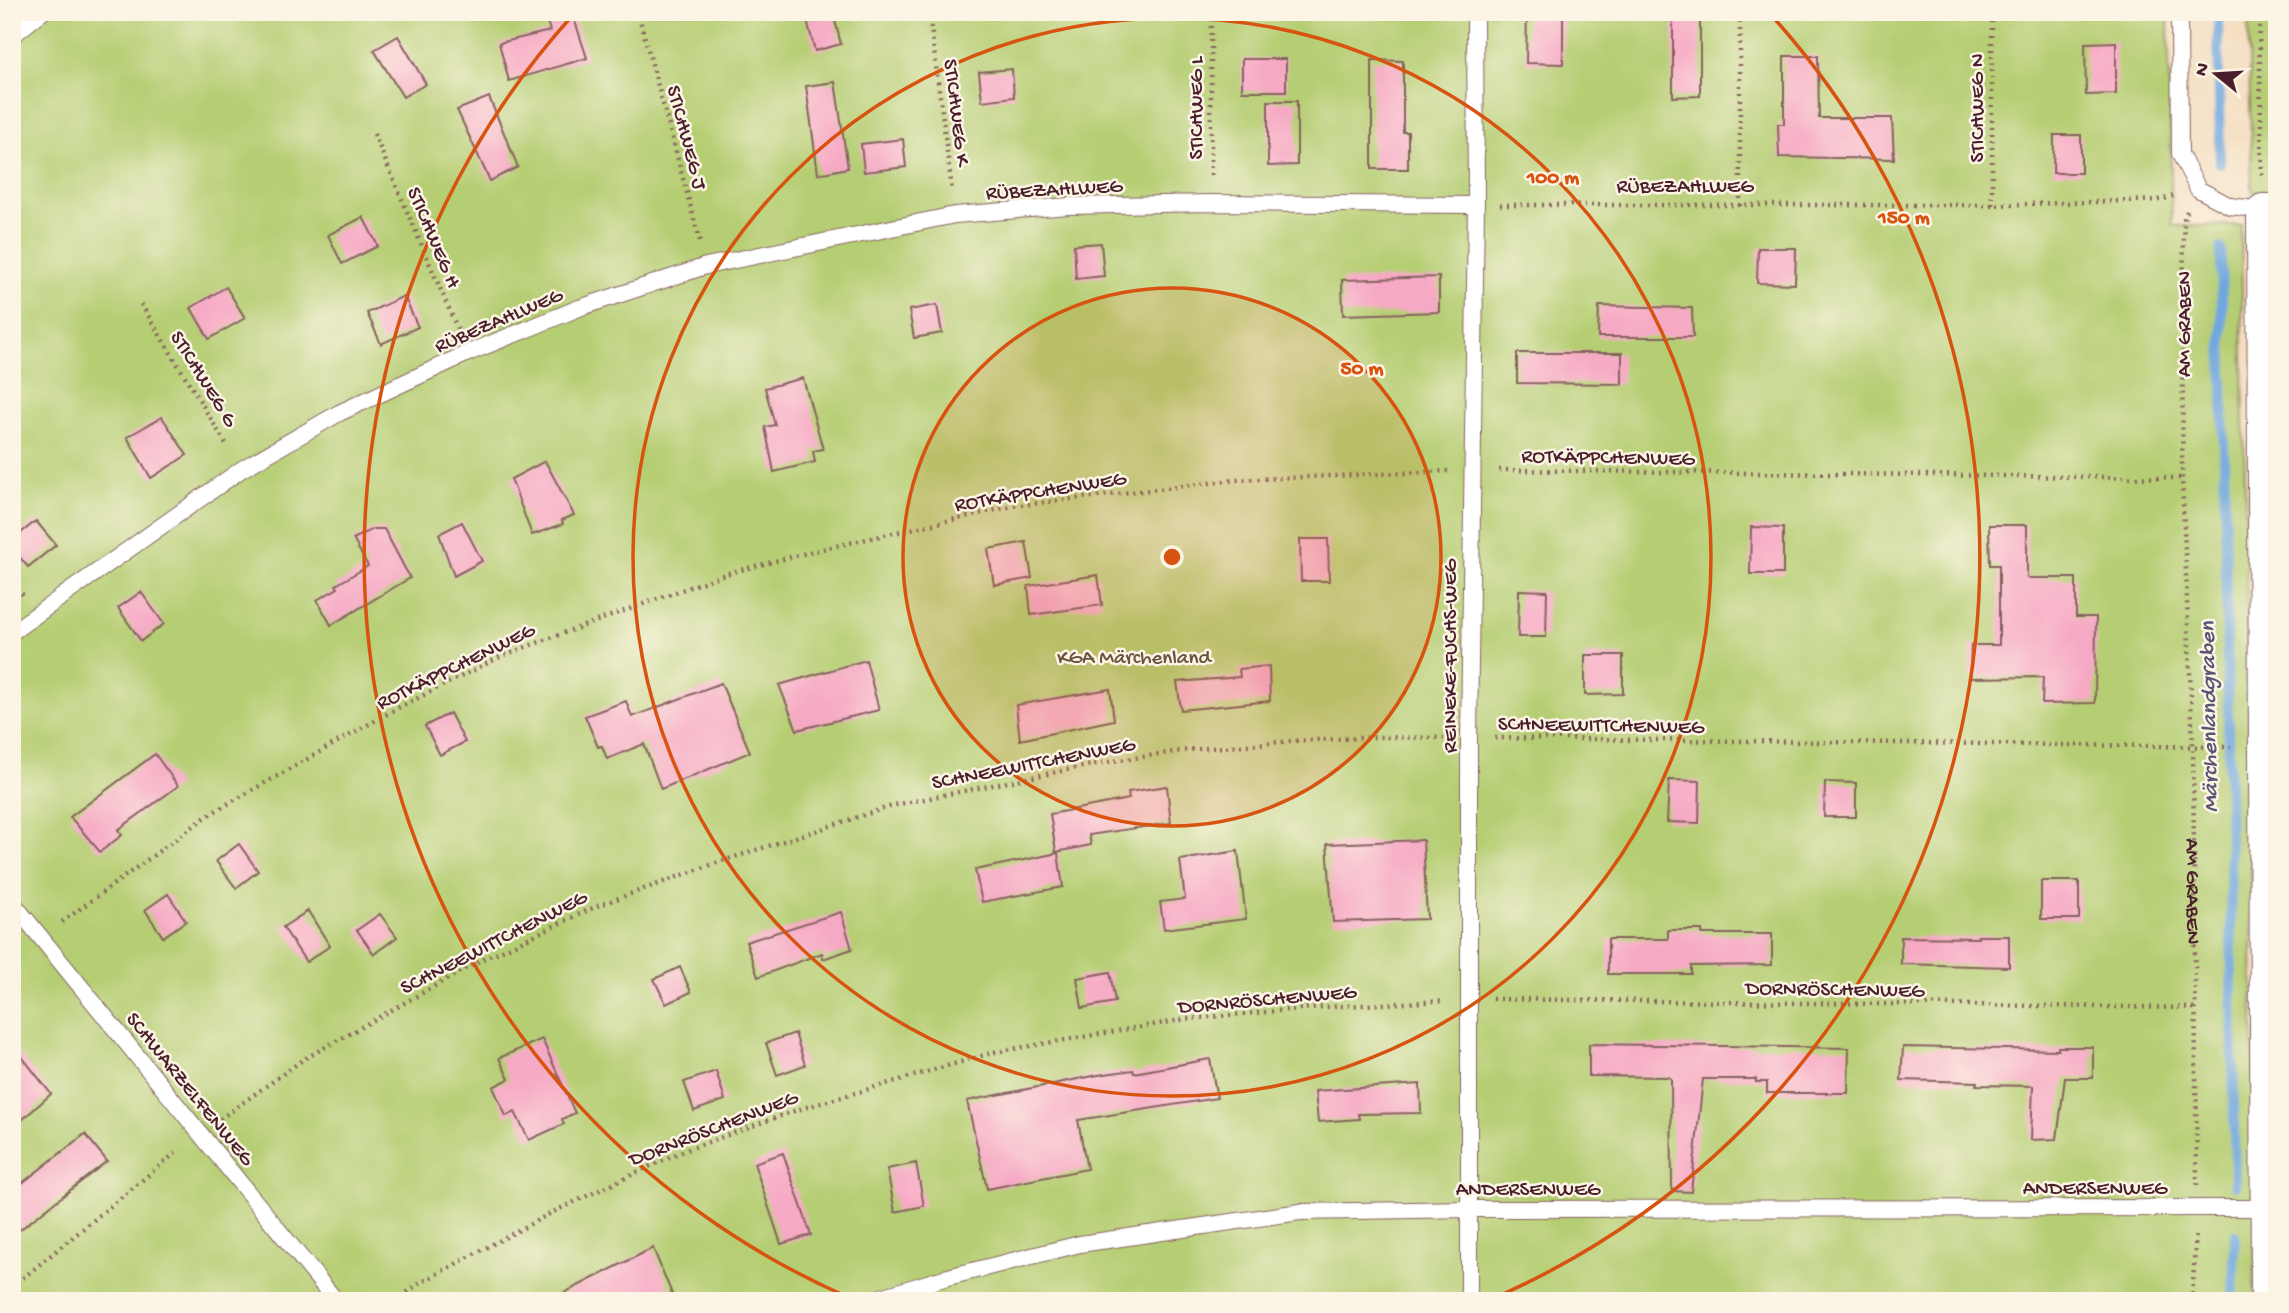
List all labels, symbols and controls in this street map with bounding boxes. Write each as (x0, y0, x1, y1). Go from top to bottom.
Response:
north arrow (2180, 38, 2250, 108)
street label: STICHWEG N (1967, 53, 1992, 163)
street label: STICHWEG L (1186, 55, 1211, 160)
street label: STICHWEG K (936, 58, 974, 169)
text: N (2190, 60, 2216, 79)
street label: STICHWEG J (659, 83, 711, 193)
text: 100 m (1526, 167, 1579, 192)
street label: RÜBEZAHLWEG (985, 175, 1124, 208)
street label: RÜBEZAHLWEG (1617, 176, 1754, 201)
street label: STICHWEG H (399, 184, 465, 294)
text: 150 m (1877, 207, 1930, 232)
street label: AM GRABEN (2174, 271, 2199, 377)
street label: RÜBEZAHLWEG (432, 284, 568, 360)
street label: STICHWEG G (163, 327, 242, 433)
text: 50 m (1341, 358, 1384, 383)
street label: ROTKÄPPCHENWEG (1521, 445, 1695, 474)
street label: ROTKÄPPCHENWEG (953, 467, 1129, 519)
centre of rings (1160, 545, 1184, 569)
street label: REINEKE-FUCHS-WEG (1440, 558, 1465, 753)
street label: ROTKÄPPCHENWEG (373, 619, 541, 717)
water label: Märchenlandgraben (2195, 620, 2226, 813)
park label: KGA Märchenland (1057, 647, 1213, 672)
street label: SCHNEEWITTCHENWEG (1498, 713, 1705, 742)
street label: SCHNEEWITTCHENWEG (930, 733, 1138, 797)
street label: AM GRABEN (2178, 838, 2204, 944)
street label: SCHNEEWITTCHENWEG (397, 886, 593, 1002)
street label: DORNRÖSCHENWEG (1743, 977, 1925, 1006)
street label: DORNRÖSCHENWEG (1175, 981, 1358, 1022)
street label: SCHWARZELFENWEG (119, 1008, 258, 1173)
street label: DORNRÖSCHENWEG (624, 1086, 803, 1175)
street label: ANDERSENWEG (2023, 1178, 2168, 1203)
street label: ANDERSENWEG (1456, 1179, 1601, 1204)

